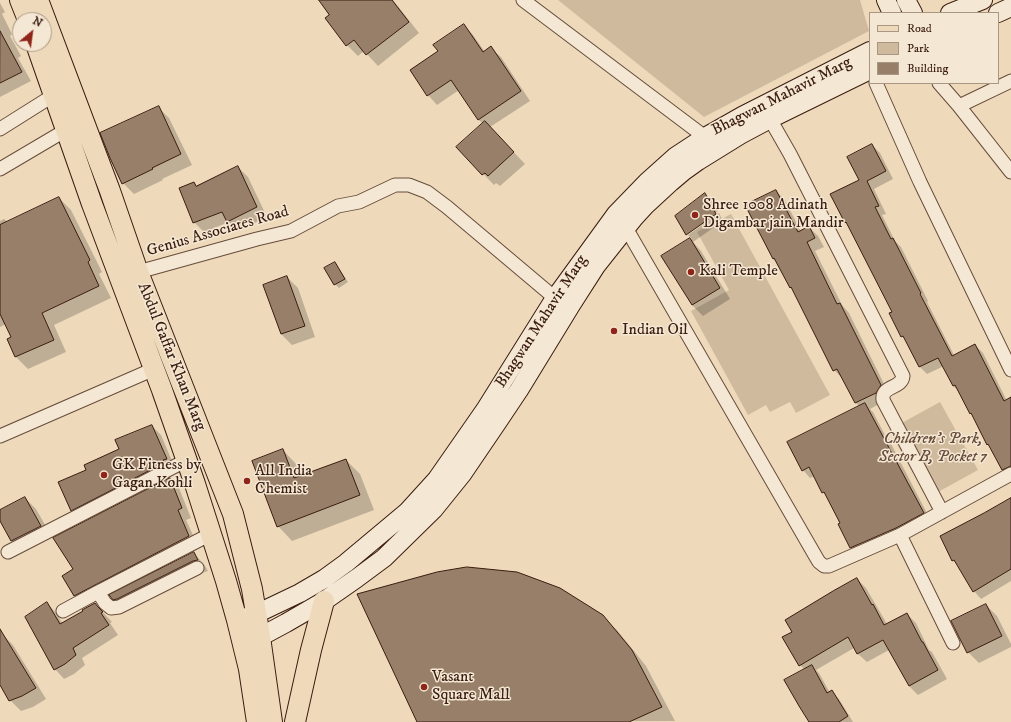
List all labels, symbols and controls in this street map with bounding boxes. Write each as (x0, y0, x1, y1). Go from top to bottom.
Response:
north arrow (12, 12, 52, 52)
legend (869, 12, 999, 84)
text: N (30, 14, 45, 31)
text: Road (907, 21, 932, 36)
text: Park (907, 41, 929, 56)
street label: Bhagwan Mahavir Marg (709, 53, 855, 141)
text: Building (907, 61, 948, 76)
place label: Shree 1008 Adinath Digambar jain Mandir (703, 196, 844, 234)
street label: Genius Associates Road (145, 203, 291, 261)
marker: Shree 1008 Adinath Digambar jain Mandir (690, 210, 700, 220)
street label: Bhagwan Mahavir Marg (492, 252, 592, 392)
place label: Kali Temple (699, 262, 778, 282)
marker: Kali Temple (686, 267, 696, 277)
street label: Abdul Gaffar Khan Marg (132, 280, 210, 434)
place label: Indian Oil (622, 321, 688, 341)
marker: Indian Oil (609, 326, 619, 336)
park label: Children's Park, Sector B, Pocket 7 (879, 430, 987, 468)
place label: GK Fitness by Gagan Kohli (112, 456, 201, 494)
place label: All India Chemist (255, 462, 312, 500)
marker: GK Fitness by Gagan Kohli (99, 470, 109, 480)
marker: All India Chemist (242, 476, 252, 486)
place label: Vasant Square Mall (432, 668, 510, 706)
marker: Vasant Square Mall (419, 682, 429, 692)

